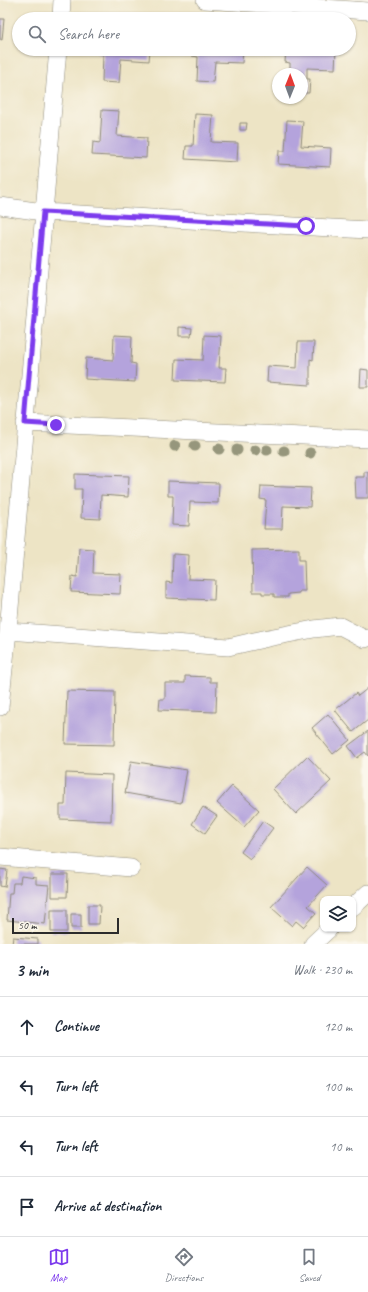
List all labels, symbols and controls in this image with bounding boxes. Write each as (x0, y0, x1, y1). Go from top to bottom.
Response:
search box (12, 12, 356, 56)
icon: search (26, 23, 48, 45)
text: Search here (58, 25, 119, 44)
north arrow (272, 68, 308, 104)
route start (297, 217, 315, 235)
route end (47, 416, 65, 434)
map controls (320, 896, 356, 932)
button: layers (320, 896, 356, 932)
scale bar (12, 916, 119, 935)
text: 50 m (18, 918, 37, 932)
text: 3 min (16, 960, 49, 981)
text: Walk · 230 m (293, 962, 352, 978)
icon: ahead (16, 1016, 38, 1038)
text: Continue (54, 1017, 99, 1036)
text: 120 m (324, 1019, 352, 1035)
icon: left (16, 1076, 38, 1098)
text: Turn left (54, 1077, 97, 1096)
text: 100 m (324, 1079, 352, 1095)
icon: left (16, 1136, 38, 1158)
text: Turn left (54, 1137, 97, 1156)
text: 10 m (330, 1139, 352, 1155)
icon: arrive (16, 1196, 38, 1218)
text: Arrive at destination (54, 1197, 161, 1216)
tab: Map (48, 1246, 70, 1284)
tab: Directions (165, 1246, 203, 1284)
tab: Saved (298, 1246, 320, 1284)

